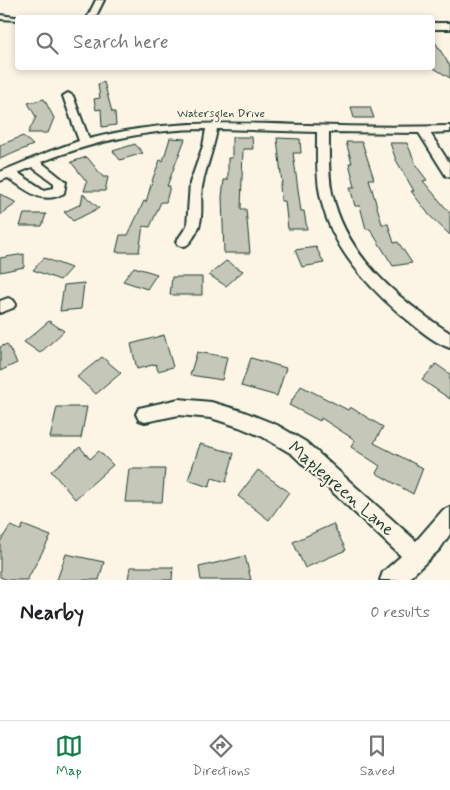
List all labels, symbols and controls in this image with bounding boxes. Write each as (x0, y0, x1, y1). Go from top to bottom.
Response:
search box (15, 15, 435, 70)
icon: search (33, 29, 61, 57)
text: Search here (73, 30, 169, 55)
street label: Watersglen Drive (177, 106, 265, 123)
street label: Maplegreen Lane (283, 436, 399, 542)
text: Nearby (20, 599, 84, 627)
text: 0 results (370, 602, 430, 623)
tab: Map (55, 732, 83, 780)
tab: Directions (193, 732, 250, 780)
tab: Saved (360, 732, 395, 780)

